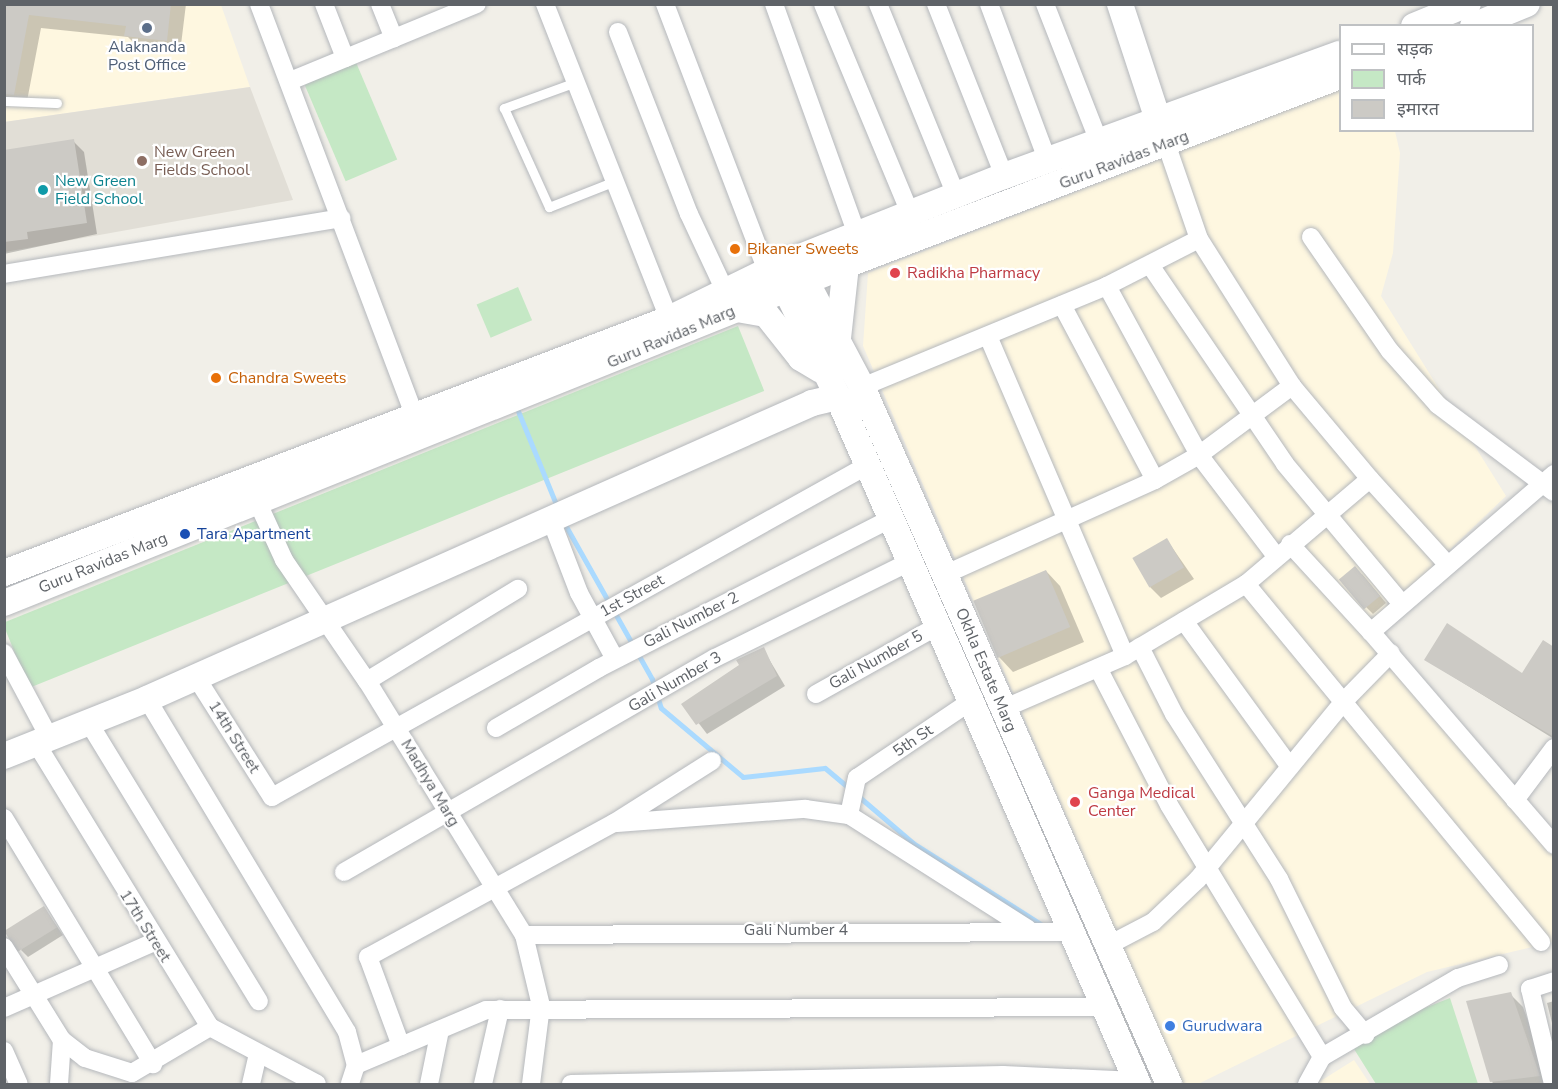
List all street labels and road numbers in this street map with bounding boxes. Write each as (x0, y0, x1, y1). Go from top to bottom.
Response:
street label: Guru Ravidas Marg (1057, 126, 1191, 194)
street label: Guru Ravidas Marg (604, 301, 738, 373)
street label: Guru Ravidas Marg (36, 528, 170, 598)
street label: 1st Street (596, 570, 668, 622)
street label: Gali Number 2 (640, 588, 742, 652)
street label: Okhla Estate Marg (951, 605, 1021, 735)
street label: Gali Number 5 (826, 626, 926, 694)
street label: Gali Number 3 (625, 648, 725, 716)
street label: 14th Street (204, 697, 264, 777)
street label: 5th St (889, 721, 937, 761)
street label: Madhya Marg (396, 736, 464, 830)
street label: 17th Street (115, 886, 175, 966)
street label: Gali Number 4 (744, 920, 848, 940)

